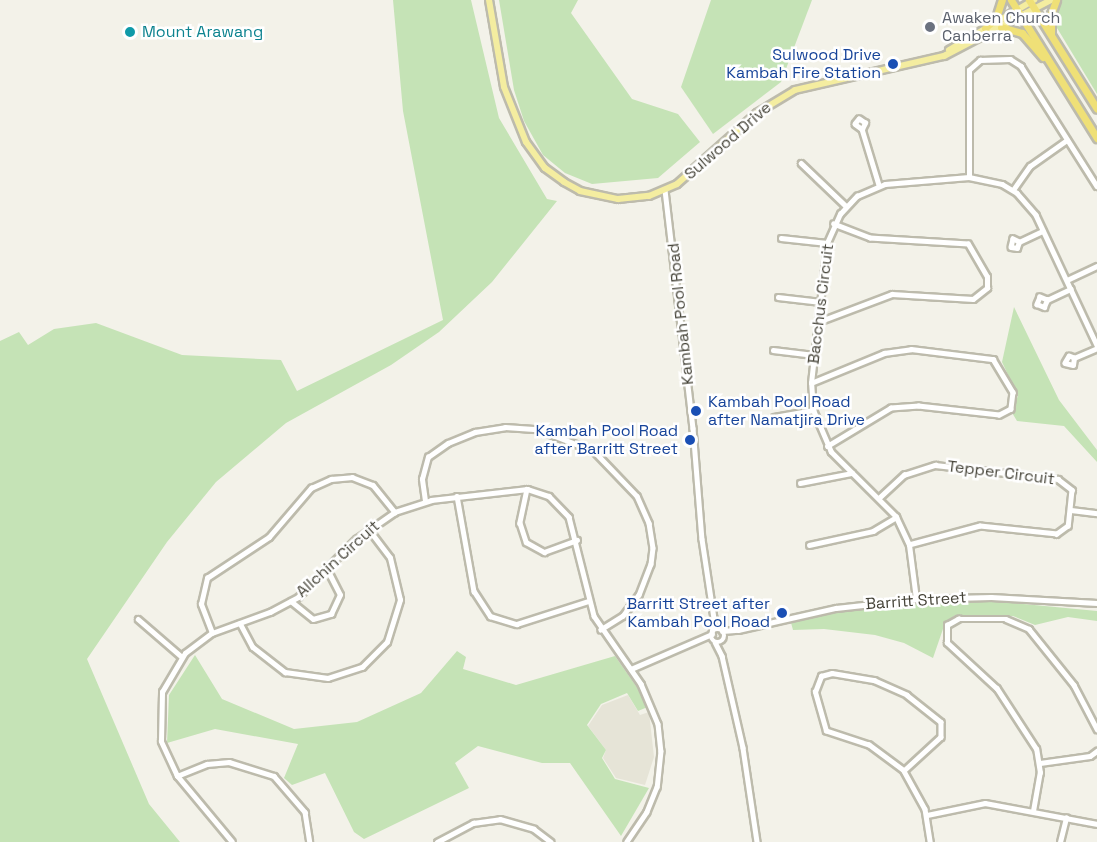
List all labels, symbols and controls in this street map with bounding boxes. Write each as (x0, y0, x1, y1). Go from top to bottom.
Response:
place label: Awaken Church Canberra (942, 8, 1060, 46)
marker: Awaken Church Canberra (923, 20, 937, 34)
place label: Mount Arawang (142, 22, 263, 42)
marker: Mount Arawang (123, 25, 137, 39)
place label: Sulwood Drive Kambah Fire Station (726, 45, 881, 83)
marker: Sulwood Drive Kambah Fire Station (886, 57, 900, 71)
street label: Sulwood Drive (681, 98, 775, 184)
street label: Kambah Pool Road (664, 242, 698, 386)
street label: Bacchus Circuit (804, 243, 838, 365)
place label: Kambah Pool Road after Namatjira Drive (708, 392, 865, 430)
marker: Kambah Pool Road after Namatjira Drive (689, 404, 703, 418)
place label: Kambah Pool Road after Barritt Street (535, 421, 678, 459)
marker: Kambah Pool Road after Barritt Street (683, 433, 697, 447)
street label: Tepper Circuit (946, 457, 1056, 489)
street label: Allchin Circuit (292, 516, 384, 602)
street label: Barritt Street (865, 588, 967, 614)
place label: Barritt Street after Kambah Pool Road (627, 594, 770, 632)
marker: Barritt Street after Kambah Pool Road (775, 606, 789, 620)

